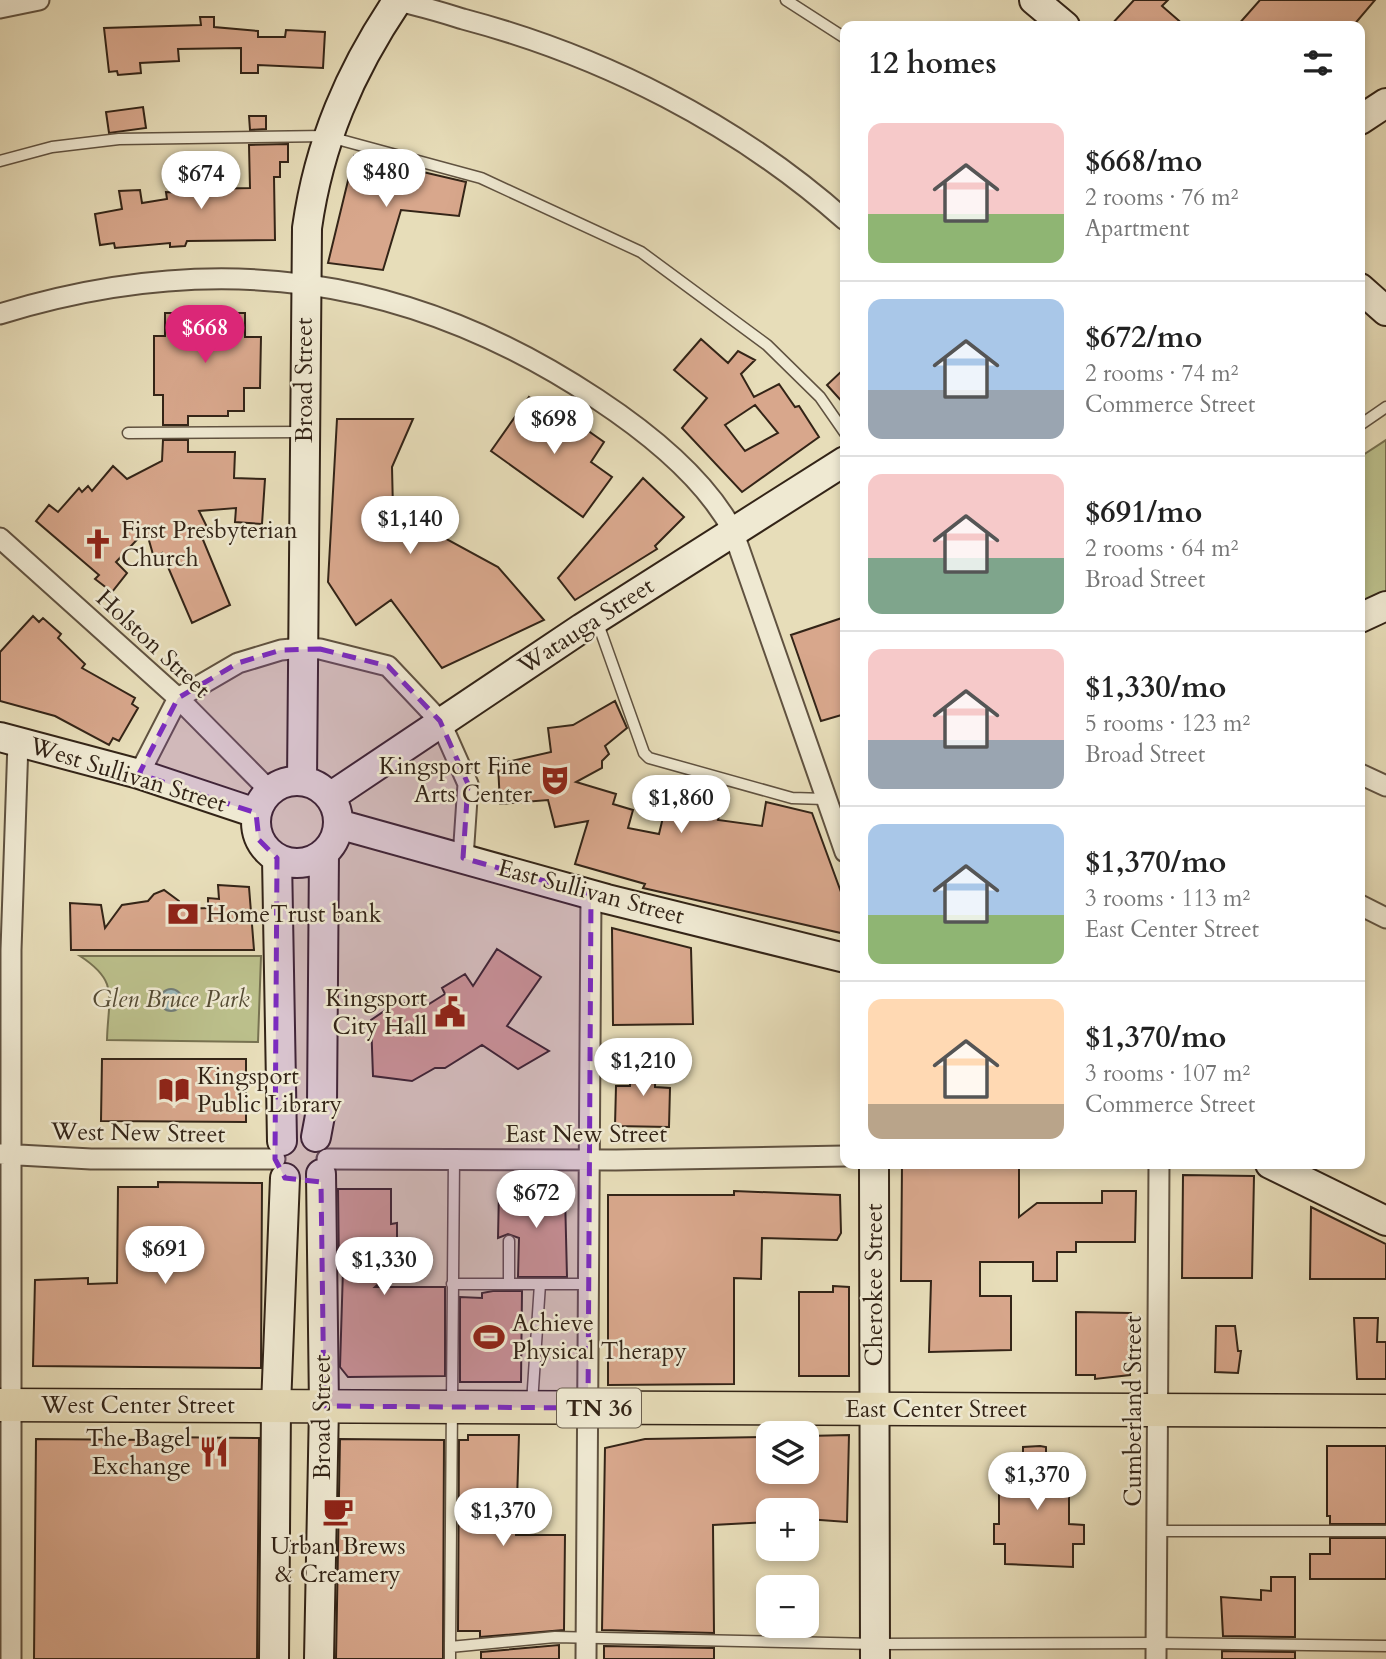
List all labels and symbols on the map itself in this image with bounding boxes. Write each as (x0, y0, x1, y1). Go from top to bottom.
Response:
pin: $480 (345, 150, 427, 209)
pin: $674 (160, 152, 242, 211)
pin: $668 (164, 306, 246, 365)
street label: Broad Street (288, 317, 321, 443)
pin: $698 (513, 396, 595, 456)
pin: $1,140 (353, 496, 467, 556)
place label: First Presbyterian Church (121, 514, 298, 575)
church icon: First Presbyterian Church (81, 527, 115, 561)
street label: Watauga Street (511, 569, 661, 683)
street label: Holston Street (89, 582, 218, 706)
street label: West Sullivan Street (25, 729, 231, 821)
place label: Kingsport Fine Arts Center (379, 750, 532, 811)
theatre icon: Kingsport Fine Arts Center (538, 763, 572, 797)
pin: $1,860 (624, 776, 738, 835)
street label: East Sullivan Street (494, 851, 688, 933)
bank icon: HomeTrust bank (166, 897, 200, 931)
place label: HomeTrust bank (206, 898, 382, 931)
place label: Kingsport City Hall (325, 982, 427, 1043)
park label: Glen Bruce Park (92, 983, 250, 1016)
public building icon: Kingsport City Hall (433, 995, 467, 1029)
pin: $1,210 (586, 1038, 700, 1098)
place label: Kingsport Public Library (197, 1060, 343, 1121)
library icon: Kingsport Public Library (157, 1073, 191, 1107)
street label: West New Street (50, 1115, 226, 1151)
street label: East New Street (505, 1118, 667, 1151)
pin: $672 (495, 1170, 577, 1230)
street label: Cherokee Street (858, 1203, 891, 1366)
pin: $691 (124, 1226, 206, 1286)
pin: $1,330 (327, 1238, 441, 1297)
place label: Achieve Physical Therapy (512, 1307, 687, 1368)
street label: Cumberland Street (1117, 1315, 1150, 1507)
sports icon: Achieve Physical Therapy (472, 1320, 506, 1354)
street label: Broad Street (306, 1354, 339, 1480)
road number: TN 36 (557, 1388, 641, 1428)
street label: West Center Street (40, 1389, 235, 1422)
street label: East Center Street (845, 1393, 1027, 1426)
place label: The Bagel Exchange (86, 1422, 191, 1483)
restaurant icon: The Bagel Exchange (197, 1435, 231, 1469)
pin: $1,370 (980, 1452, 1094, 1512)
pin: $1,370 (446, 1488, 560, 1548)
cafe icon: Urban Brews & Creamery (321, 1494, 355, 1528)
place label: Urban Brews & Creamery (271, 1530, 405, 1591)

